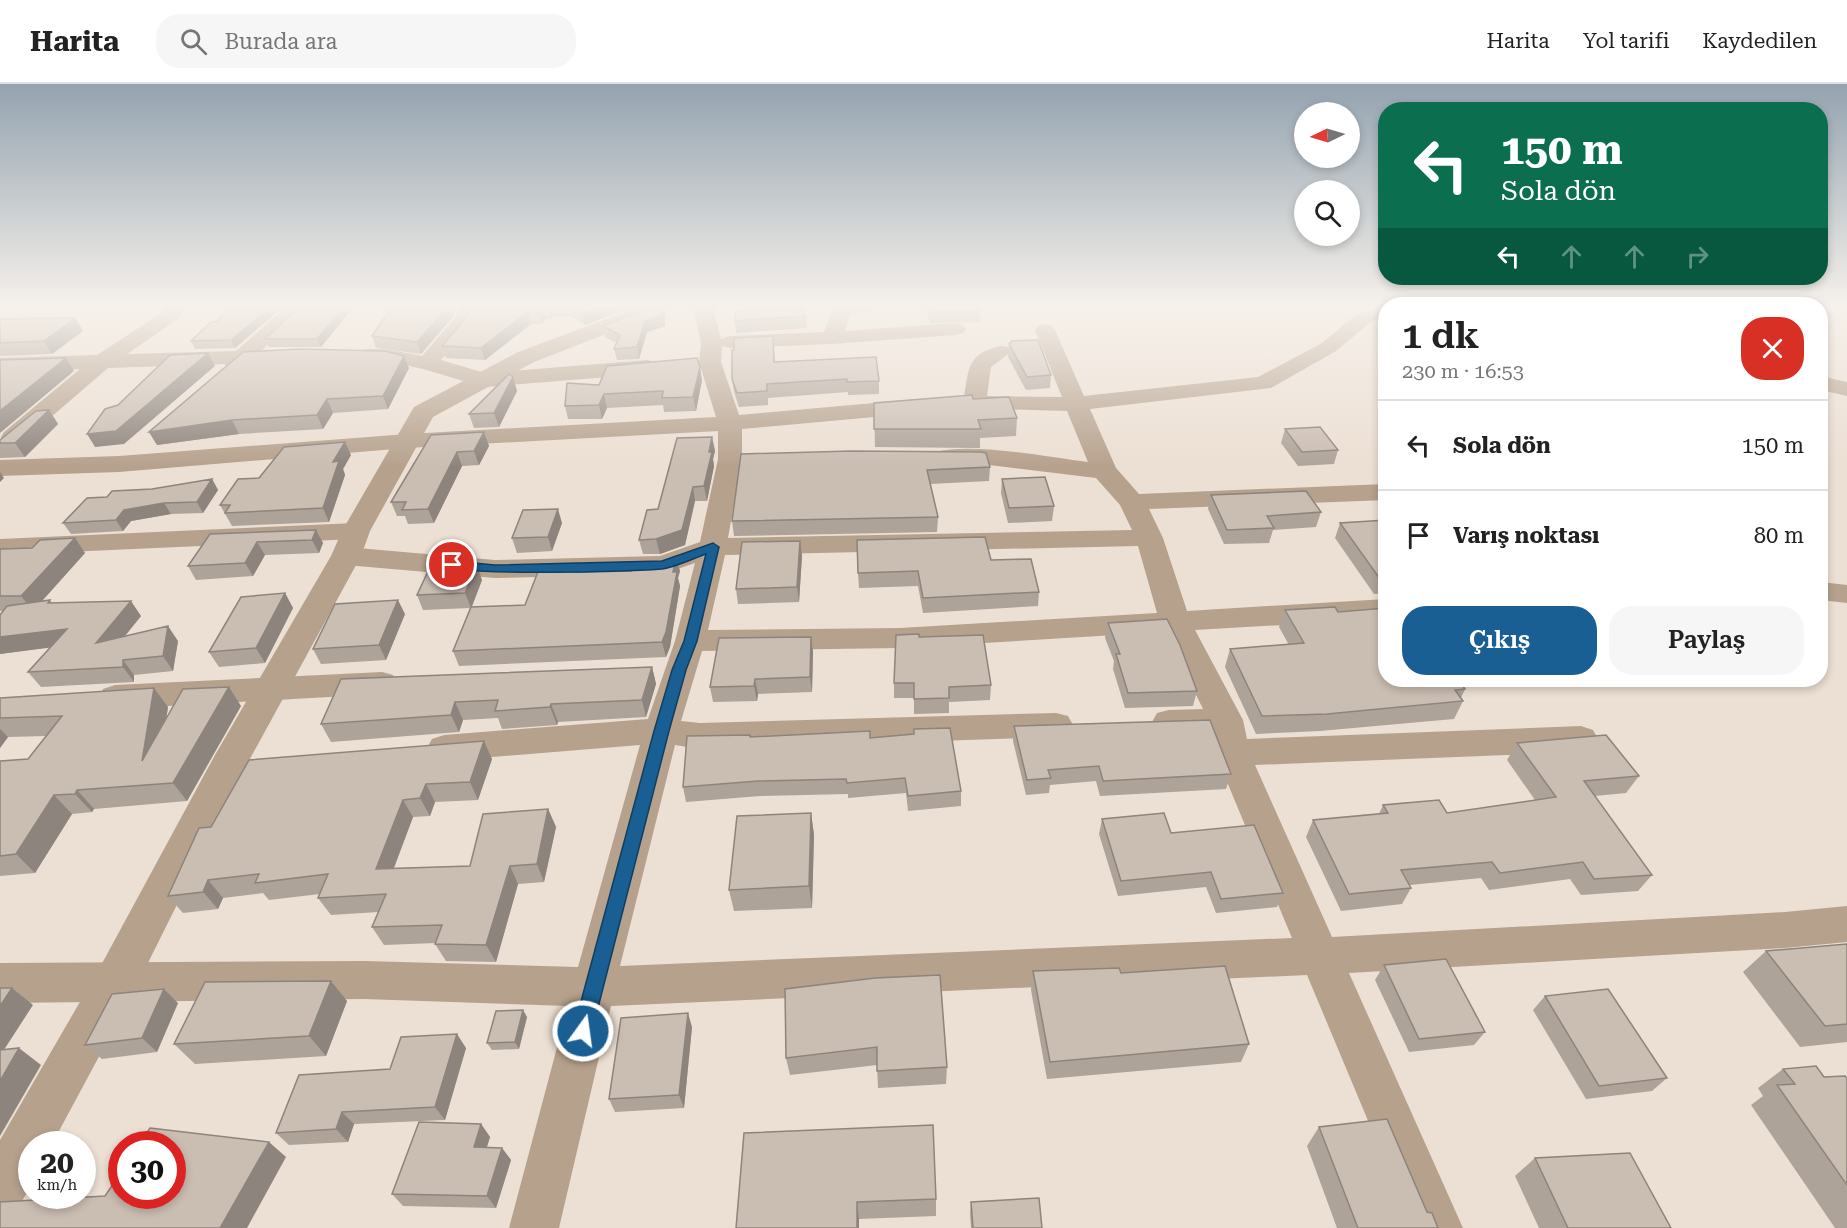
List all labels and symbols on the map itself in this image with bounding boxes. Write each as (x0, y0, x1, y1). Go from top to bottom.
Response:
north arrow (1294, 102, 1360, 168)
pin (426, 539, 477, 590)
position arrow (551, 999, 615, 1063)
speed limit sign: 30 (108, 1131, 186, 1209)

